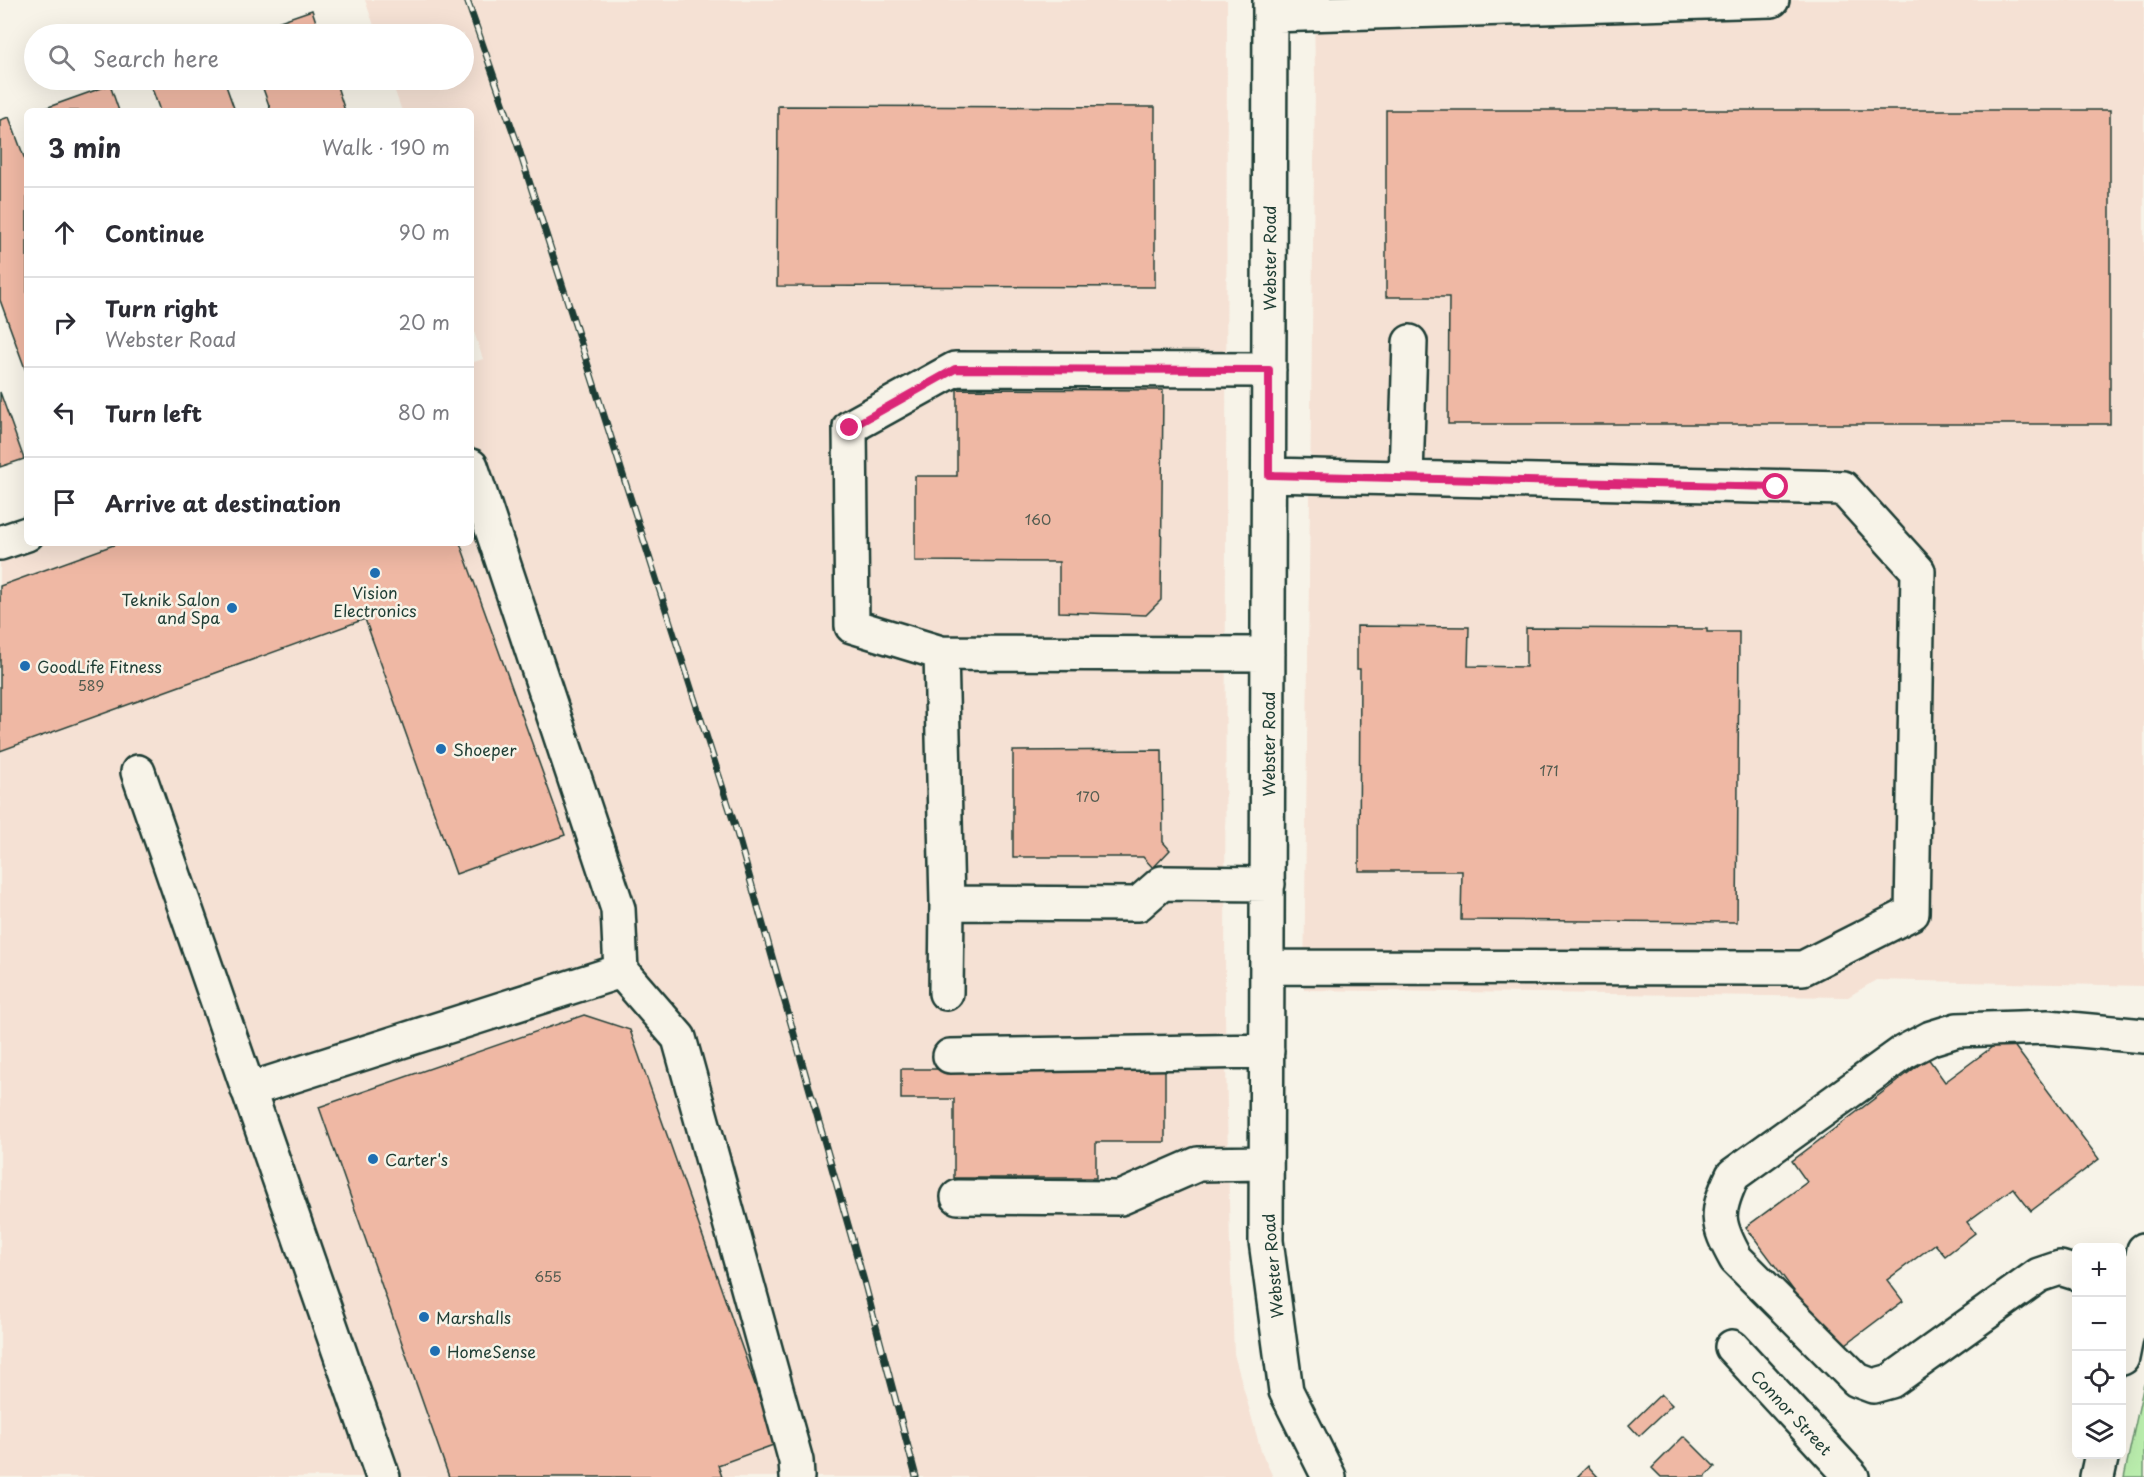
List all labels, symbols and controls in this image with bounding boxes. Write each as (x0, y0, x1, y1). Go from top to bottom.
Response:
search box (24, 24, 474, 90)
icon: search (45, 41, 78, 74)
text: Search here (93, 41, 219, 74)
text: 3 min (48, 128, 121, 167)
text: Walk · 190 m (322, 132, 450, 162)
street label: Webster Road (1257, 205, 1281, 311)
icon: ahead (48, 216, 81, 249)
text: Continue (105, 216, 204, 249)
text: 90 m (399, 217, 450, 247)
text: Turn right (105, 291, 218, 324)
icon: right (48, 306, 81, 339)
text: 20 m (398, 307, 450, 337)
text: Webster Road (105, 324, 237, 354)
icon: left (48, 396, 81, 429)
text: Turn left (105, 396, 202, 429)
text: 80 m (398, 397, 450, 427)
route end (836, 414, 862, 440)
route start (1762, 473, 1788, 499)
icon: arrive (48, 486, 81, 519)
text: Arrive at destination (105, 486, 341, 519)
house number: 160 (1025, 509, 1051, 530)
marker: Vision Electronics (368, 566, 382, 580)
place label: Vision Electronics (333, 580, 417, 622)
place label: Teknik Salon and Spa (121, 587, 220, 629)
marker: Teknik Salon and Spa (225, 601, 239, 615)
place label: GoodLife Fitness (37, 654, 162, 678)
marker: GoodLife Fitness (18, 659, 32, 673)
house number: 589 (78, 675, 104, 696)
street label: Webster Road (1256, 691, 1280, 797)
place label: Shoeper (453, 737, 517, 761)
marker: Shoeper (434, 742, 448, 756)
house number: 171 (1539, 760, 1559, 781)
house number: 170 (1076, 786, 1100, 807)
place label: Carter's (385, 1147, 448, 1171)
marker: Carter's (366, 1152, 380, 1166)
street label: Webster Road (1255, 1213, 1289, 1319)
map controls (2072, 1243, 2126, 1459)
button: + (2072, 1243, 2126, 1297)
house number: 655 (534, 1266, 562, 1287)
button: − (2072, 1297, 2126, 1351)
place label: Marshalls (436, 1305, 511, 1329)
marker: Marshalls (417, 1310, 431, 1324)
place label: HomeSense (447, 1339, 536, 1363)
marker: HomeSense (428, 1344, 442, 1358)
button: locate (2072, 1351, 2126, 1405)
street label: Connor Street (1746, 1364, 1838, 1461)
button: layers (2072, 1405, 2126, 1459)

